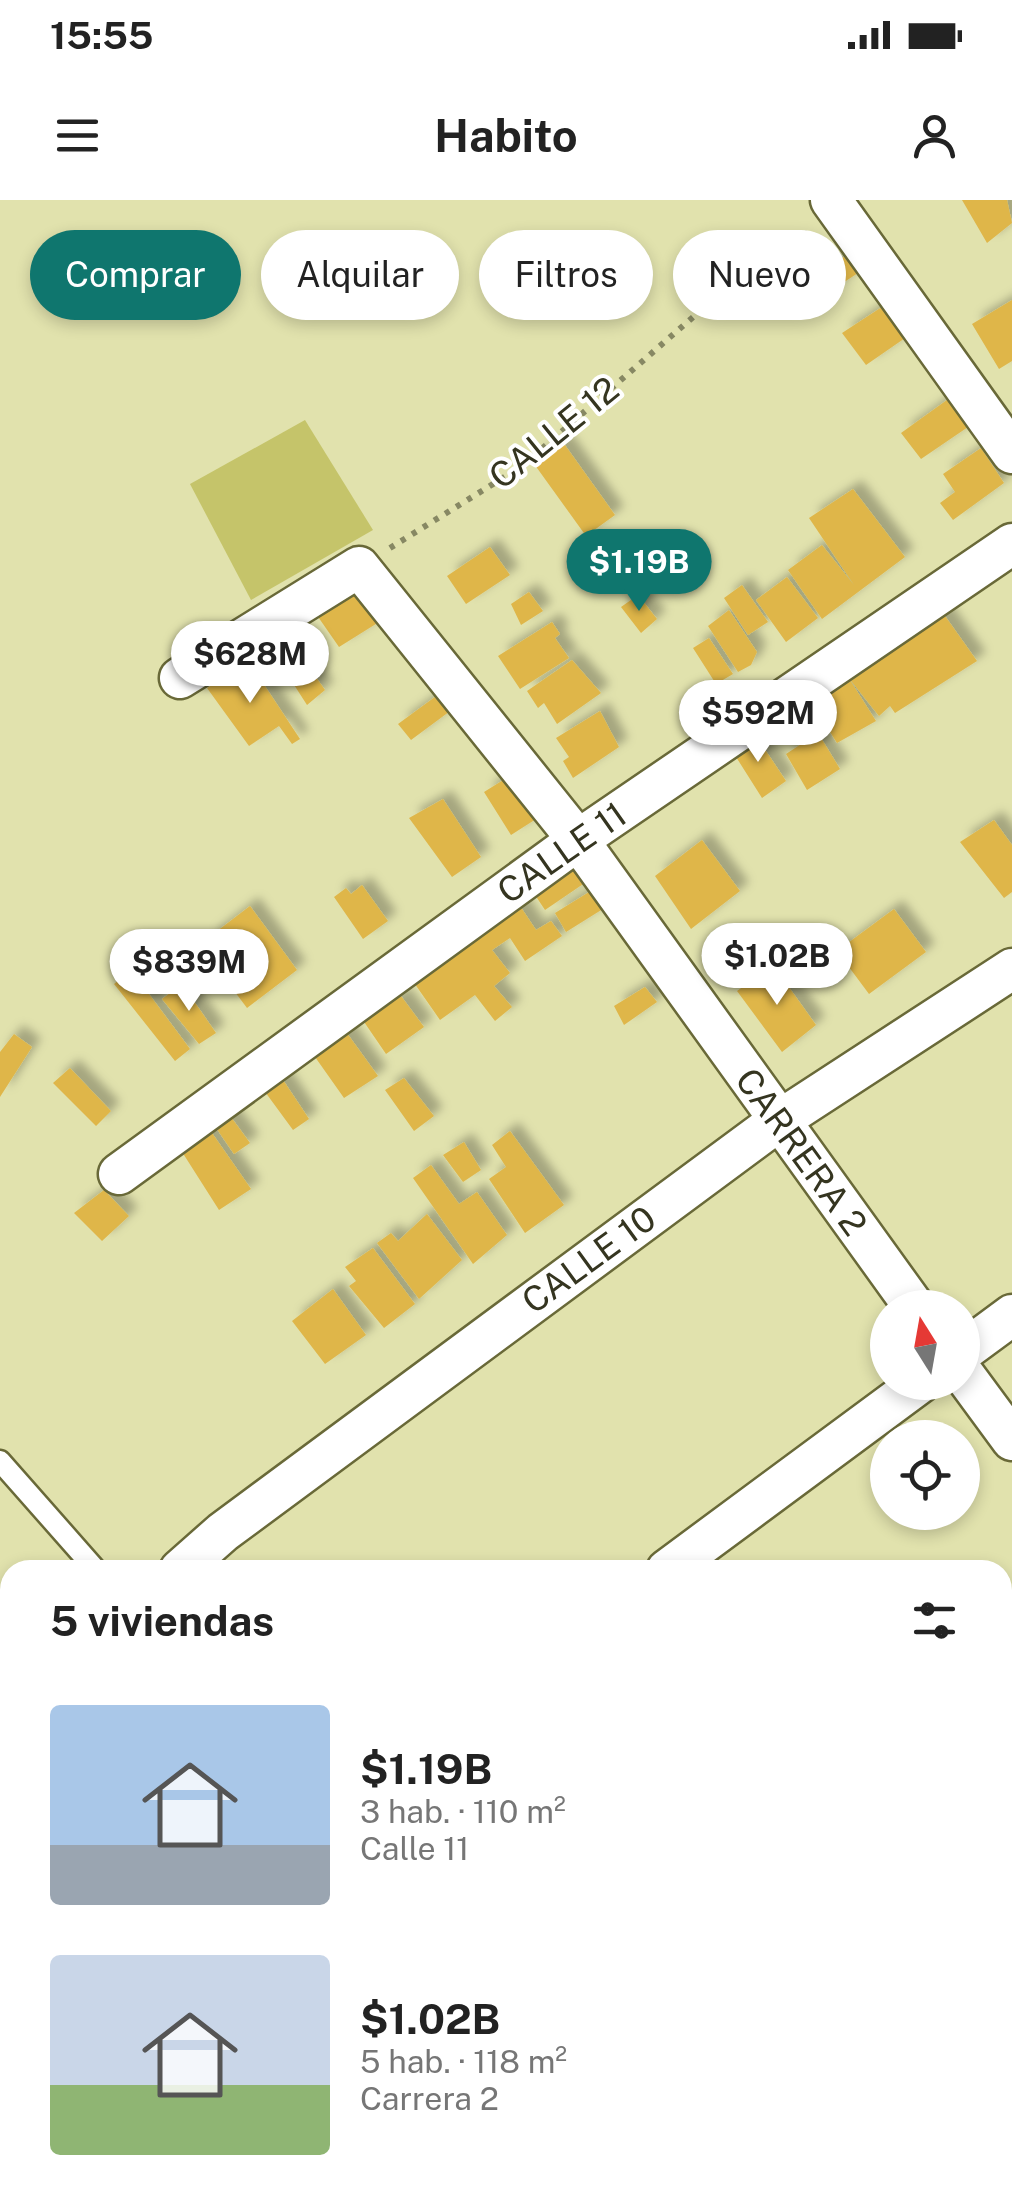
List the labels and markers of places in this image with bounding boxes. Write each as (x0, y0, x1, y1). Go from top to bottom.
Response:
pin: $1.19B (558, 529, 720, 614)
pin: $628M (180, 621, 320, 706)
pin: $592M (688, 680, 828, 765)
pin: $1.02B (696, 923, 858, 1008)
pin: $839M (119, 929, 259, 1014)

